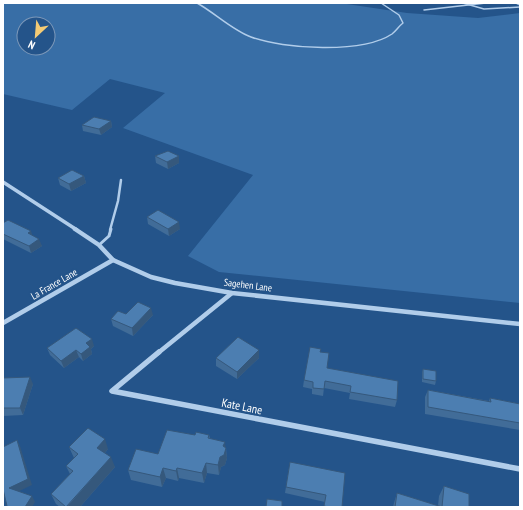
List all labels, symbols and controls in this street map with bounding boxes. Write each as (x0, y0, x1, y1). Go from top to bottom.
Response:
north arrow (16, 16, 56, 56)
text: N (26, 37, 37, 53)
street label: La France Lane (28, 265, 80, 303)
street label: Sagehen Lane (223, 276, 273, 294)
street label: Kate Lane (220, 395, 264, 417)

